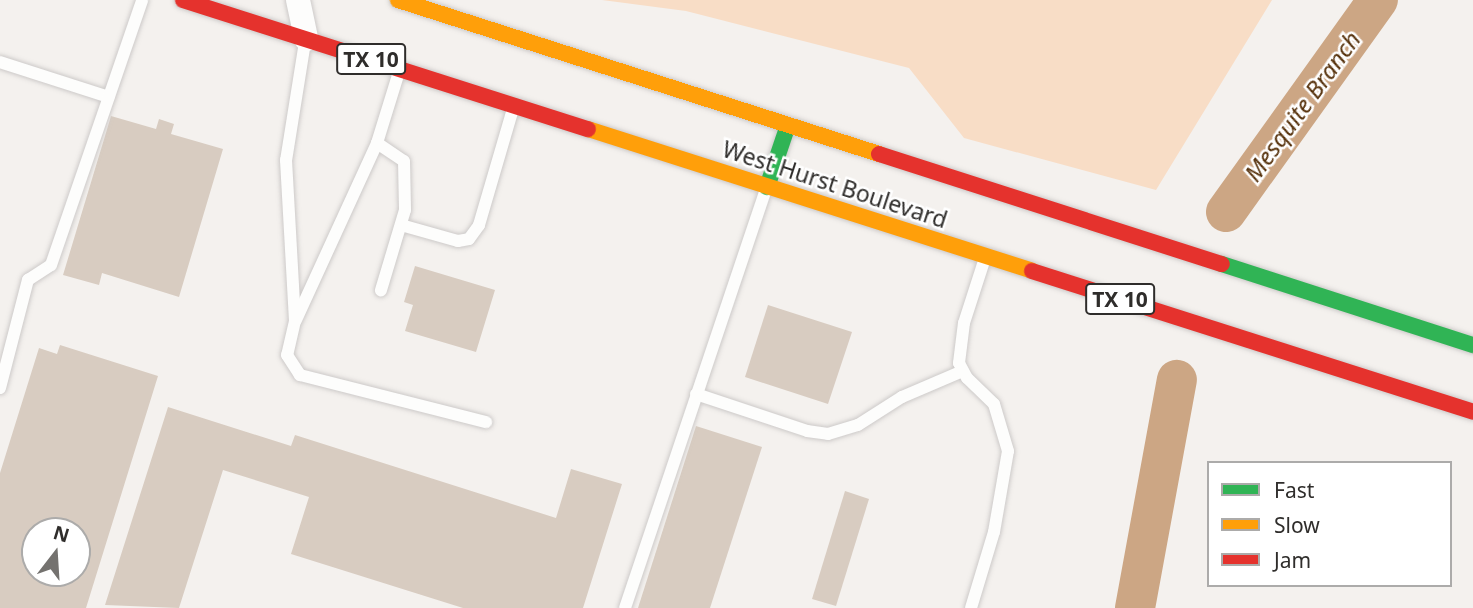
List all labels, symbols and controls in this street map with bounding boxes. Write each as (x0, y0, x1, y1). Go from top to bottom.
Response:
water label: Mesquite Branch (1238, 25, 1366, 187)
road number: TX 10 (336, 42, 406, 76)
street label: West Hurst Boulevard (719, 135, 951, 233)
road number: TX 10 (1085, 282, 1155, 316)
legend (1207, 461, 1452, 587)
text: Fast (1274, 476, 1314, 504)
text: Slow (1274, 511, 1320, 539)
north arrow (21, 517, 91, 587)
text: N (50, 519, 73, 549)
text: Jam (1274, 546, 1311, 574)

